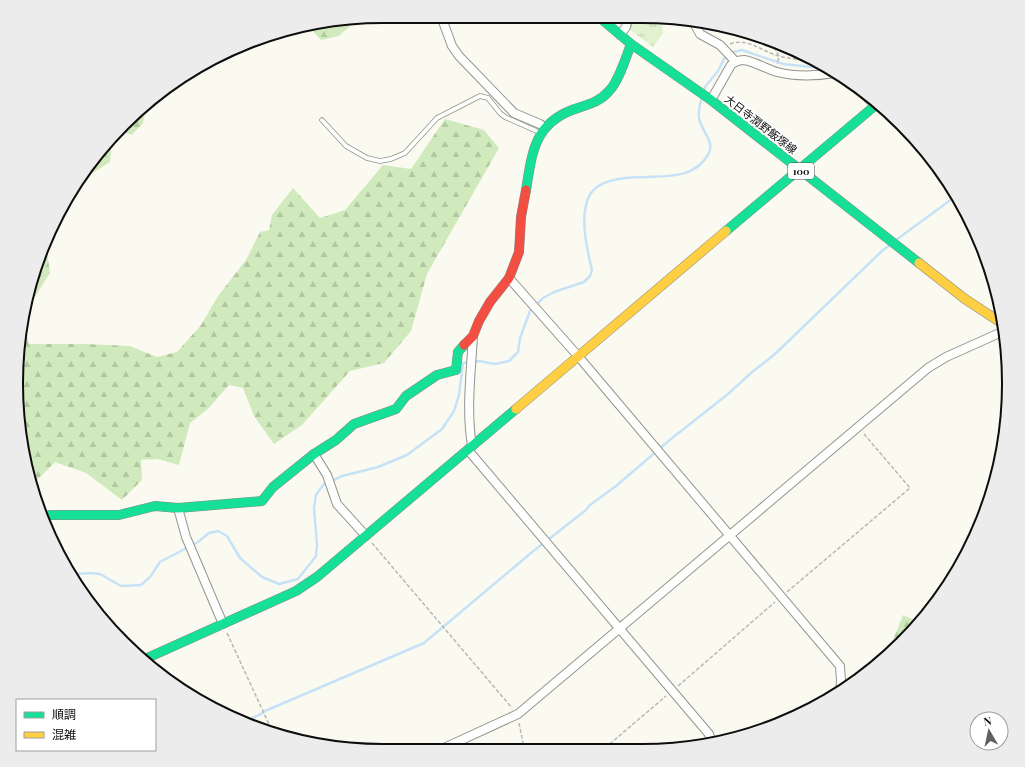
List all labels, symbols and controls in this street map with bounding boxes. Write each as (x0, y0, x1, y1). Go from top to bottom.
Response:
street label: 大日寺潤野飯塚線 (722, 91, 800, 157)
road number: 100 (788, 163, 814, 179)
legend (16, 699, 156, 751)
text: 順調 (52, 706, 76, 722)
north arrow (969, 711, 1009, 751)
text: N (982, 713, 993, 729)
text: 混雑 (52, 726, 76, 742)

